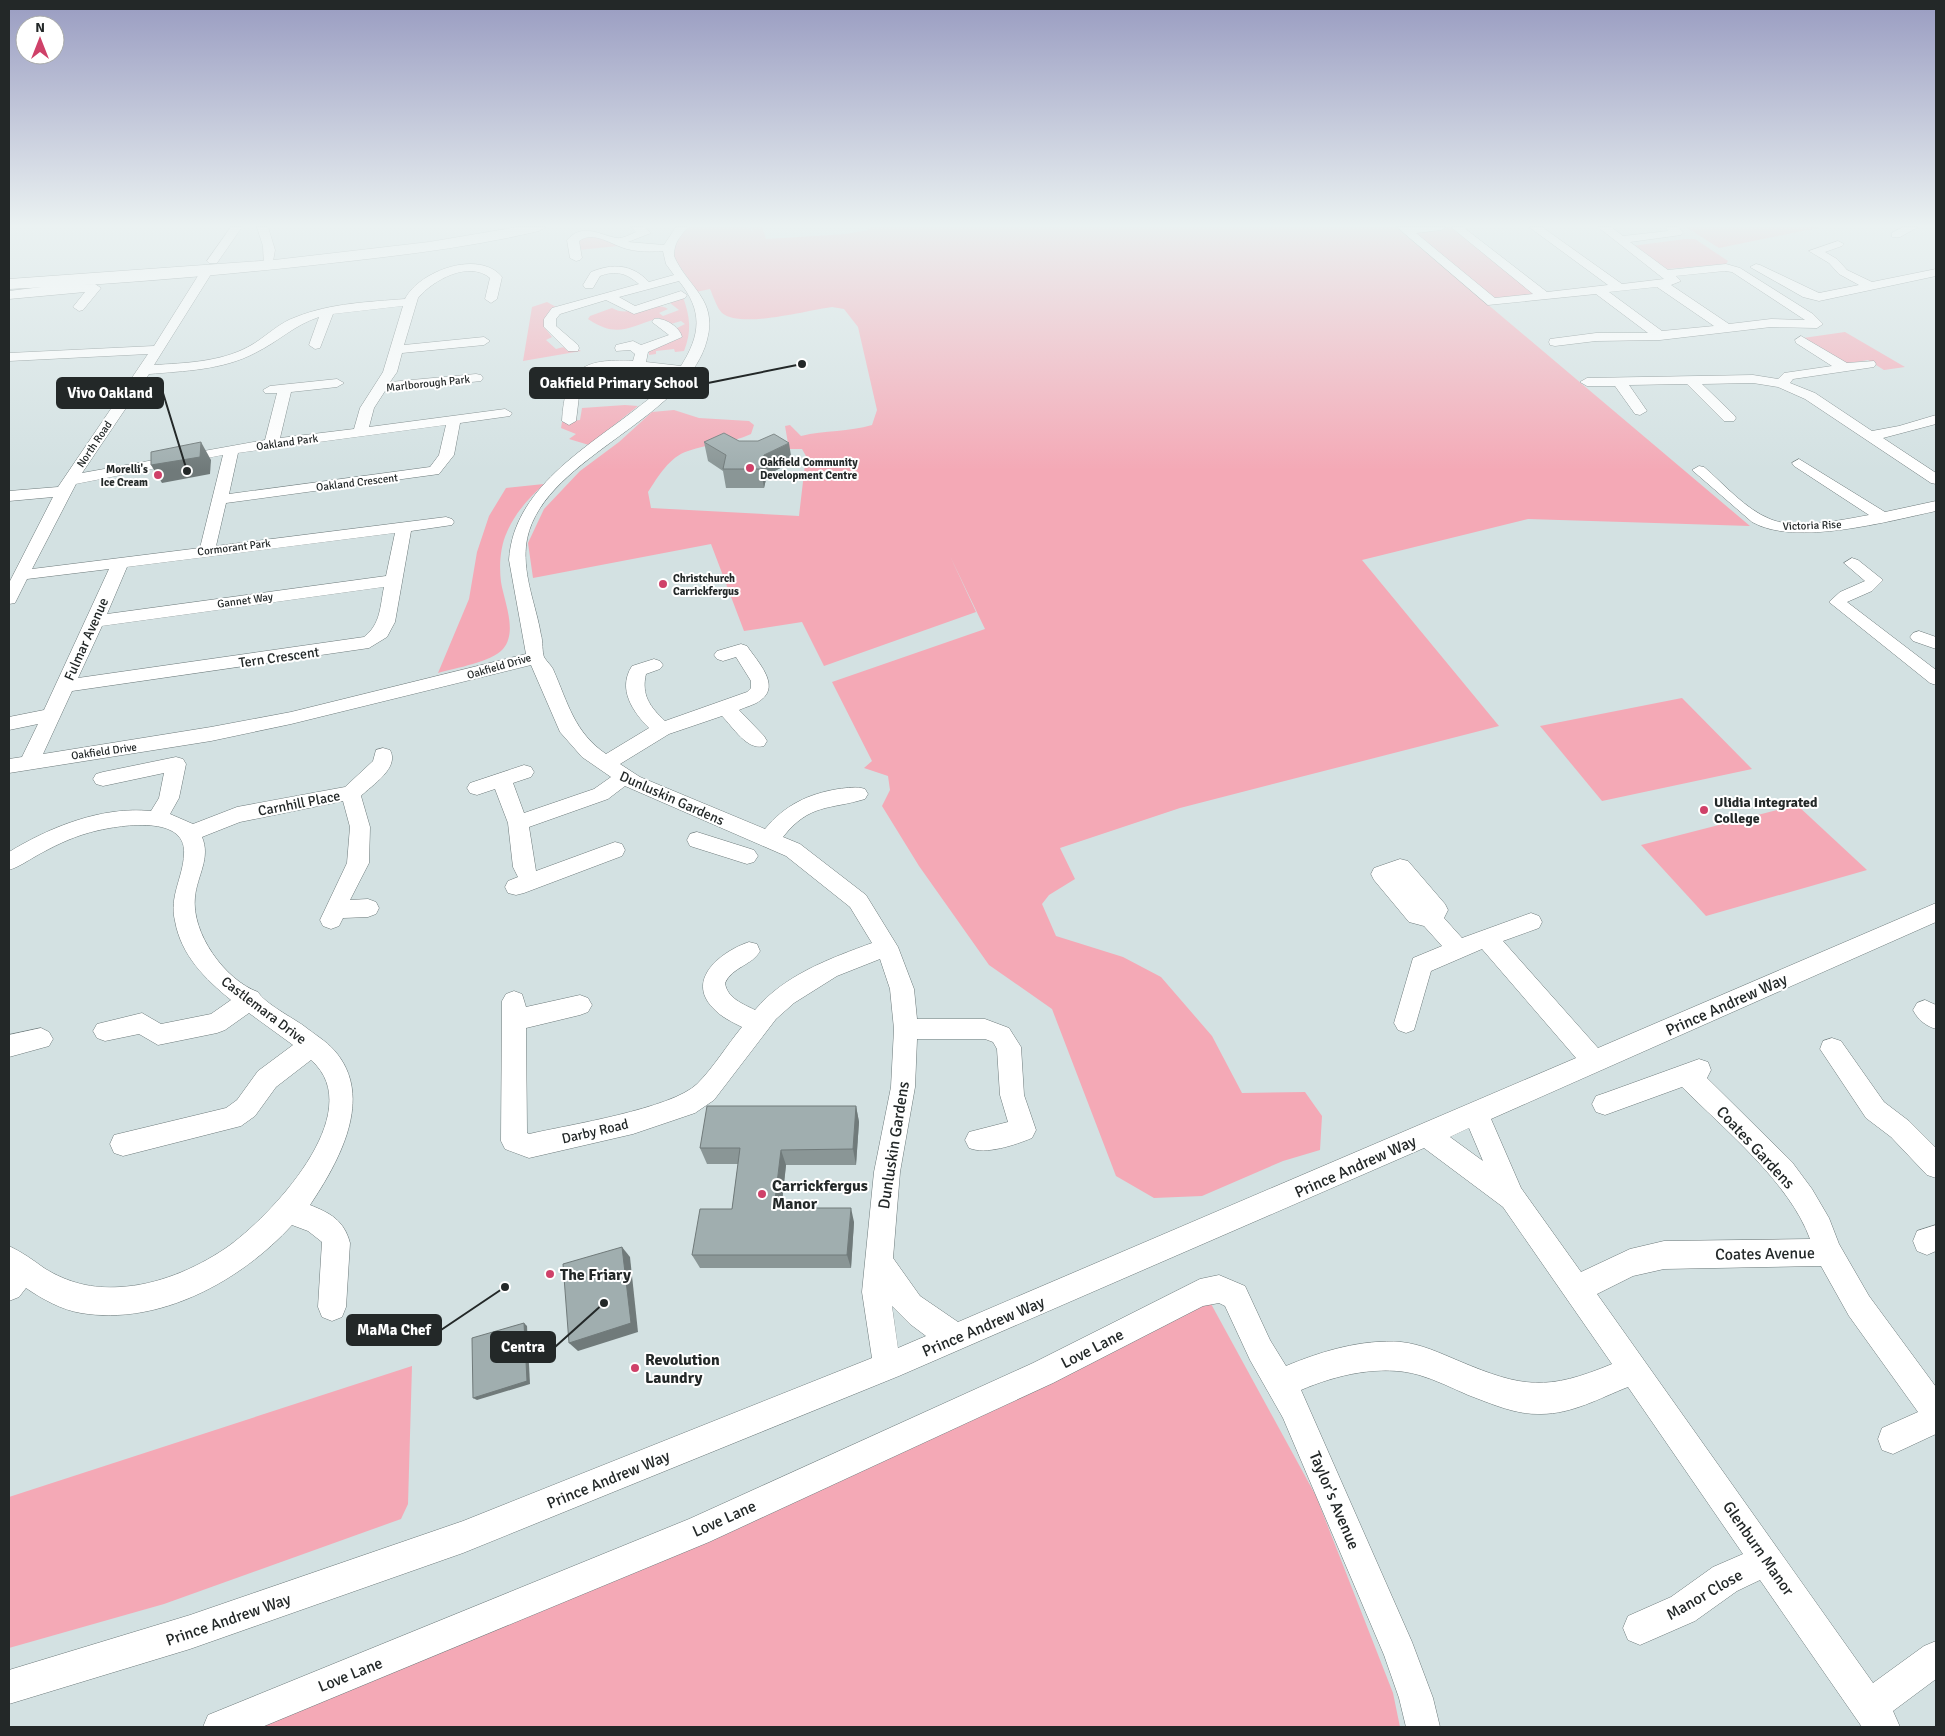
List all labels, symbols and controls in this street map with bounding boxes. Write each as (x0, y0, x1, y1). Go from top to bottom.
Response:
north arrow (15, 15, 65, 65)
text: N (35, 19, 45, 36)
callout: Oakfield Primary School (530, 368, 708, 398)
street label: Marlborough Park (386, 373, 471, 394)
text: Oakfield Primary School (540, 374, 698, 392)
callout: Vivo Oakland (57, 378, 163, 408)
text: Vivo Oakland (67, 384, 153, 402)
street label: North Road (74, 418, 115, 470)
street label: Oakland Park (255, 432, 319, 453)
place label: Oakfield Community Development Centre (760, 456, 858, 482)
marker: Oakfield Community Development Centre (744, 462, 756, 474)
place label: Morelli's Ice Cream (101, 463, 148, 489)
marker: Morelli's Ice Cream (152, 469, 164, 481)
street label: Oakland Crescent (315, 471, 399, 494)
street label: Victoria Rise (1782, 518, 1842, 533)
street label: Cormorant Park (197, 536, 272, 558)
place label: Christchurch Carrickfergus (673, 572, 739, 598)
marker: Christchurch Carrickfergus (657, 578, 669, 590)
street label: Gannet Way (216, 590, 275, 611)
street label: Fulmar Avenue (61, 595, 112, 683)
street label: Tern Crescent (238, 643, 321, 672)
street label: Oakfield Drive (466, 651, 533, 682)
street label: Oakfield Drive (70, 740, 138, 763)
street label: Dunluskin Gardens (617, 768, 727, 829)
street label: Carnhill Place (257, 787, 342, 820)
place label: Ulidia Integrated College (1714, 794, 1818, 827)
marker: Ulidia Integrated College (1698, 804, 1710, 816)
street label: Prince Andrew Way (1663, 969, 1791, 1041)
street label: Castlemara Drive (218, 973, 310, 1048)
street label: Dunluskin Gardens (874, 1080, 914, 1210)
street label: Coates Gardens (1712, 1102, 1799, 1193)
street label: Darby Road (560, 1116, 630, 1147)
street label: Prince Andrew Way (1292, 1131, 1420, 1203)
place label: Carrickfergus Manor (772, 1176, 868, 1214)
marker: Carrickfergus Manor (756, 1188, 768, 1200)
street label: Coates Avenue (1715, 1243, 1815, 1265)
place label: The Friary (560, 1265, 631, 1285)
marker: The Friary (544, 1268, 556, 1280)
street label: Prince Andrew Way (919, 1292, 1048, 1362)
callout: MaMa Chef (347, 1315, 441, 1345)
text: MaMa Chef (357, 1321, 432, 1339)
street label: Love Lane (1058, 1325, 1127, 1373)
callout: Centra (491, 1332, 555, 1362)
text: Centra (501, 1338, 545, 1356)
place label: Revolution Laundry (645, 1350, 720, 1388)
marker: Revolution Laundry (629, 1362, 641, 1374)
street label: Prince Andrew Way (544, 1446, 673, 1514)
street label: Taylor's Avenue (1304, 1448, 1364, 1552)
street label: Love Lane (689, 1496, 759, 1542)
street label: Glenburn Manor (1718, 1497, 1798, 1600)
street label: Manor Close (1663, 1565, 1746, 1625)
street label: Prince Andrew Way (163, 1589, 294, 1651)
street label: Love Lane (315, 1653, 386, 1697)

